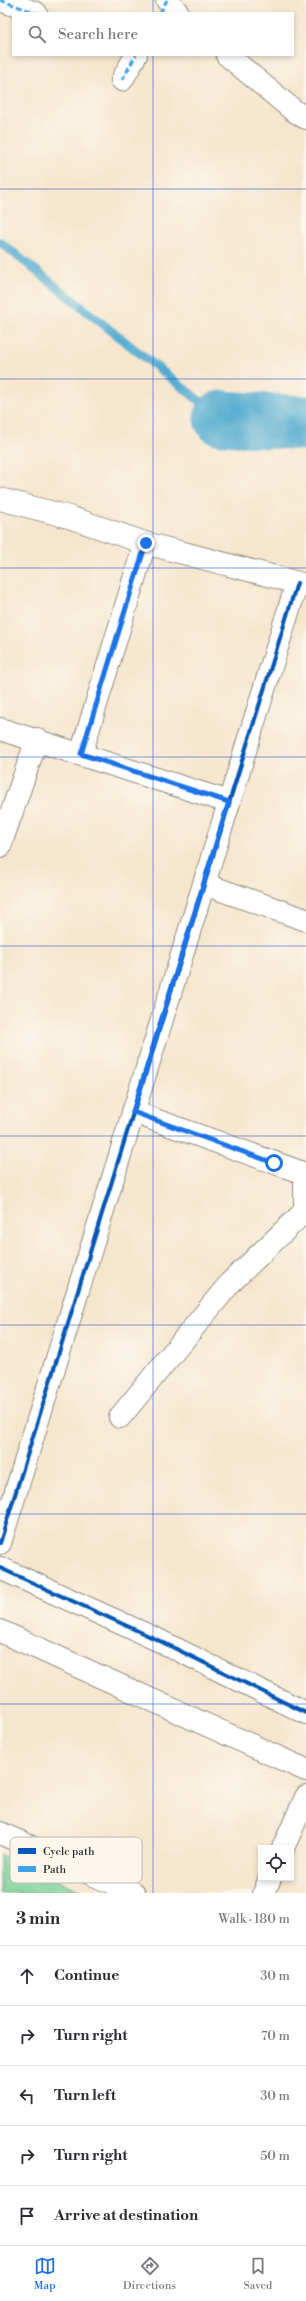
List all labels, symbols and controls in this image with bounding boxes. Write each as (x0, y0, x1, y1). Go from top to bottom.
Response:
search box (12, 12, 294, 56)
icon: search (26, 23, 48, 45)
text: Search here (58, 25, 138, 44)
route end (137, 534, 155, 552)
route start (265, 1154, 283, 1172)
legend (10, 1837, 142, 1883)
text: Cycle path (43, 1845, 95, 1859)
map controls (258, 1845, 294, 1881)
button: locate (258, 1845, 294, 1881)
text: Path (43, 1863, 67, 1877)
text: 3 min (16, 1908, 60, 1930)
text: Walk · 180 m (218, 1911, 290, 1927)
icon: ahead (16, 1965, 38, 1987)
text: Continue (54, 1966, 119, 1985)
text: 30 m (260, 1968, 290, 1984)
icon: right (16, 2025, 38, 2047)
text: Turn right (54, 2026, 128, 2045)
text: 70 m (261, 2028, 290, 2044)
icon: left (16, 2085, 38, 2107)
text: Turn left (54, 2086, 116, 2105)
text: 30 m (260, 2088, 290, 2104)
icon: right (16, 2145, 38, 2167)
text: Turn right (54, 2146, 128, 2165)
text: 50 m (260, 2148, 290, 2164)
icon: arrive (16, 2205, 38, 2227)
text: Arrive at destination (54, 2206, 198, 2225)
tab: Map (34, 2255, 56, 2293)
tab: Directions (123, 2255, 176, 2293)
tab: Saved (243, 2255, 272, 2293)

